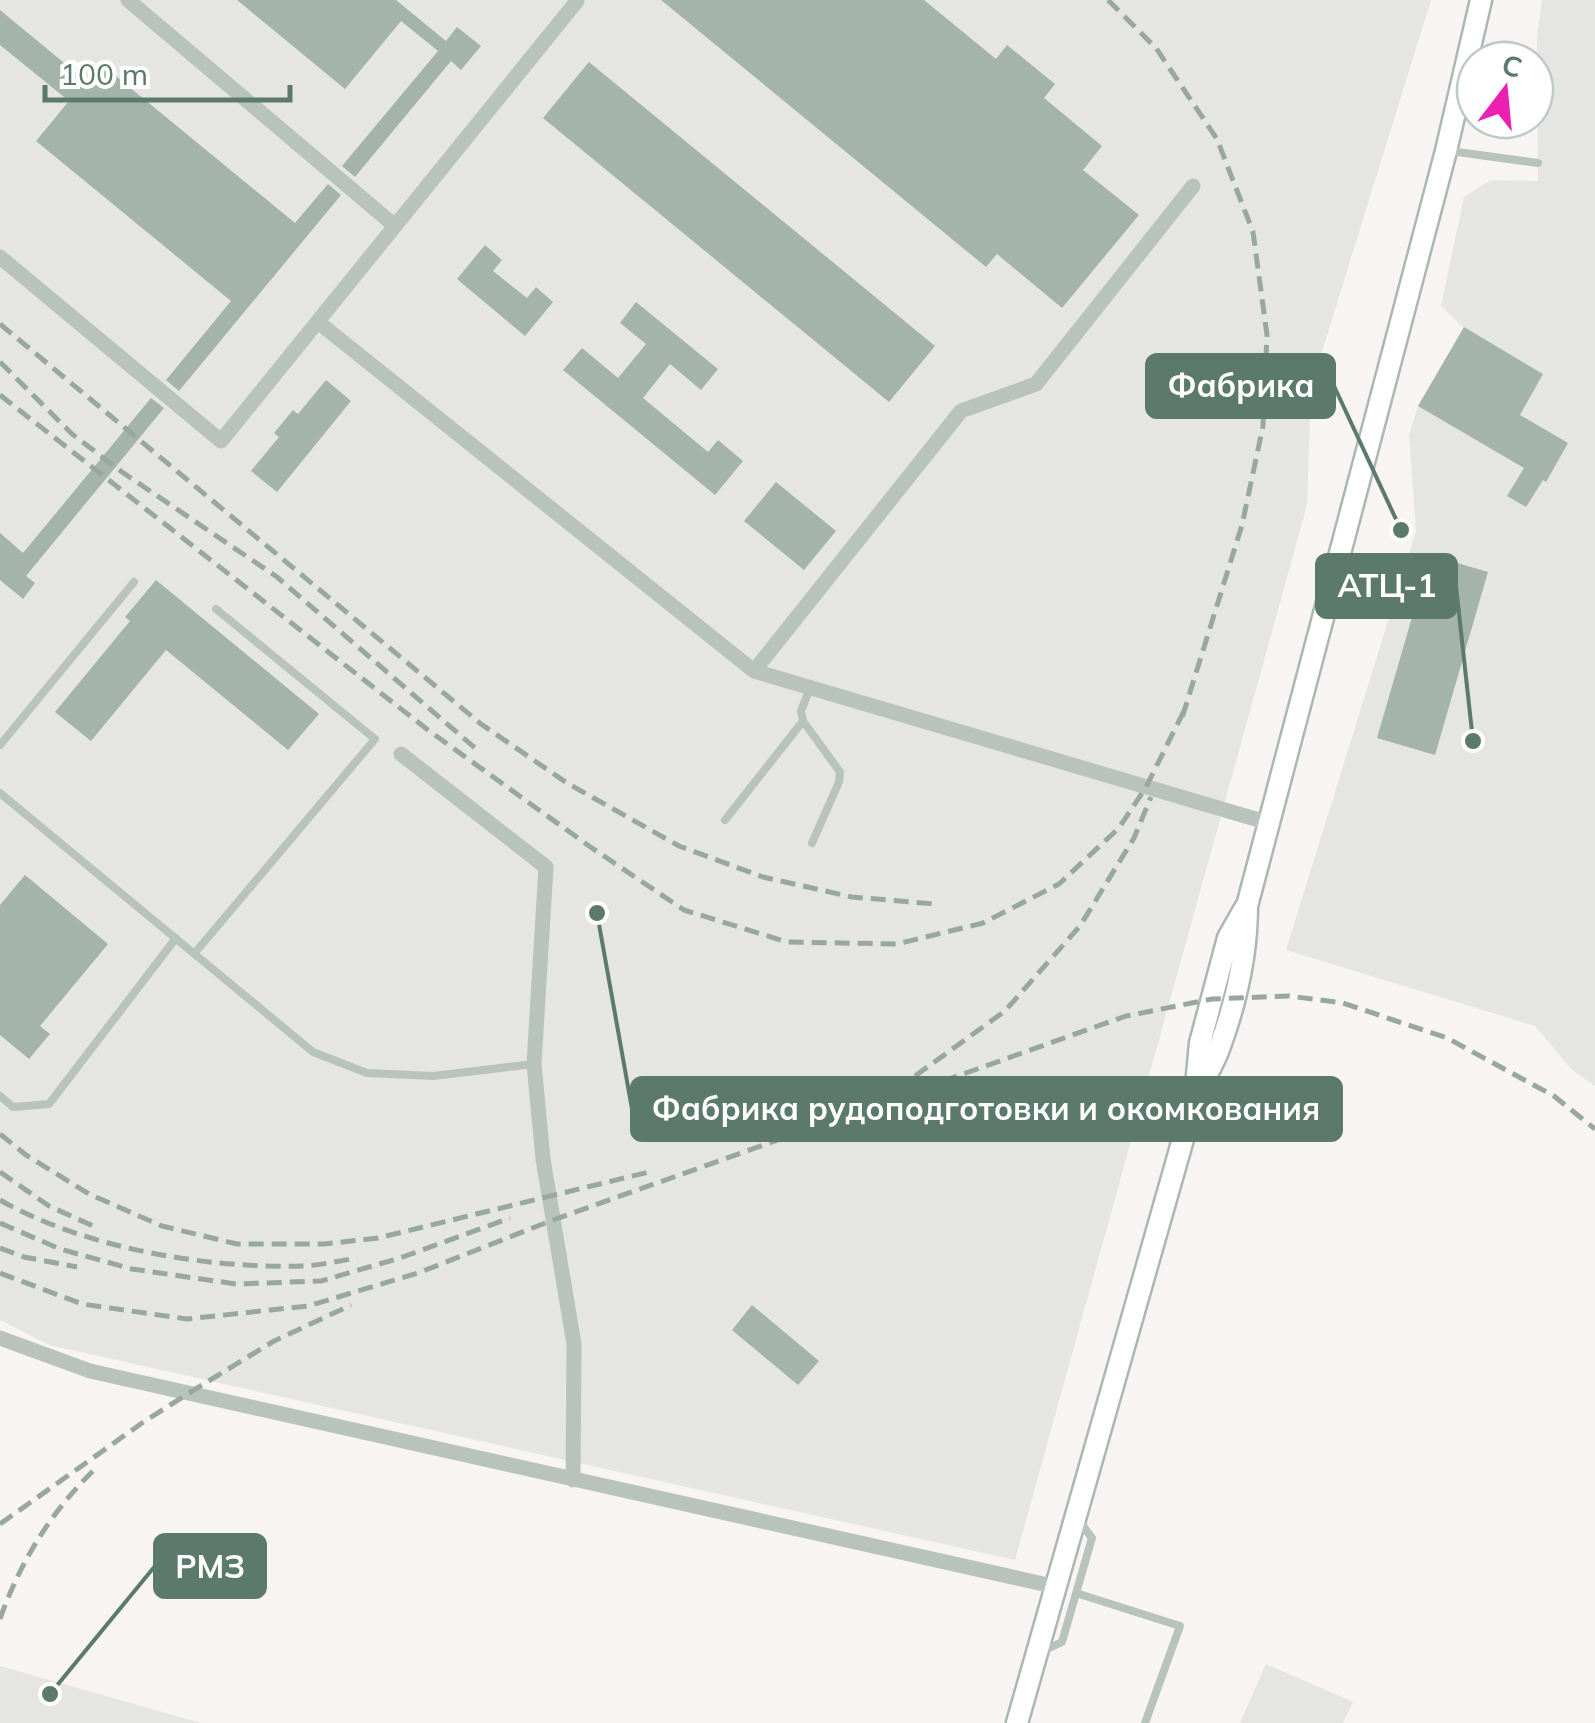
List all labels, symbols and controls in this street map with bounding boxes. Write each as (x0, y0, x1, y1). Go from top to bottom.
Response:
scale bar (45, 40, 290, 102)
north arrow (1455, 40, 1555, 140)
text: С (1498, 46, 1526, 85)
text: 100 m (60, 55, 148, 93)
callout: Фабрика (1147, 355, 1334, 417)
text: Фабрика (1167, 365, 1315, 405)
callout: АТЦ-1 (1317, 555, 1456, 617)
text: АТЦ-1 (1338, 565, 1436, 605)
callout: Фабрика рудоподготовки и окомкования (632, 1078, 1341, 1140)
text: Фабрика рудоподготовки и окомкования (652, 1088, 1320, 1128)
callout: РМЗ (155, 1535, 265, 1597)
text: РМЗ (175, 1546, 245, 1586)

